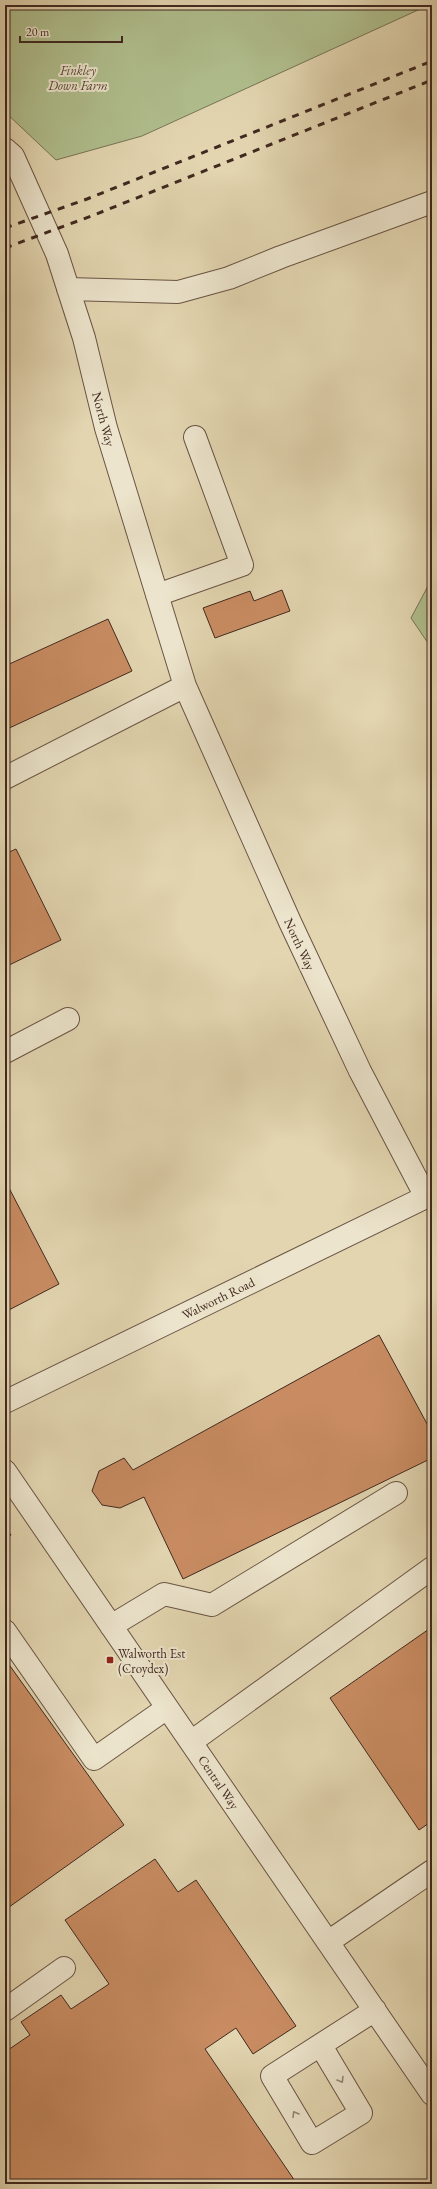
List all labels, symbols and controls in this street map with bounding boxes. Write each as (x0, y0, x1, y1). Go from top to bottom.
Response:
scale bar (20, 18, 122, 44)
text: 20 m (26, 24, 50, 40)
park label: Finkley Down Farm (47, 62, 108, 94)
street label: North Way (88, 390, 119, 449)
street label: North Way (280, 915, 319, 973)
street label: Walworth Road (179, 1273, 258, 1323)
place label: Walworth Est (Croydex) (118, 1645, 185, 1677)
marker: Walworth Est (Croydex) (105, 1655, 115, 1665)
street label: Central Way (194, 1752, 243, 1813)
one-way arrow (336, 2076, 344, 2083)
one-way arrow (292, 2111, 300, 2118)

